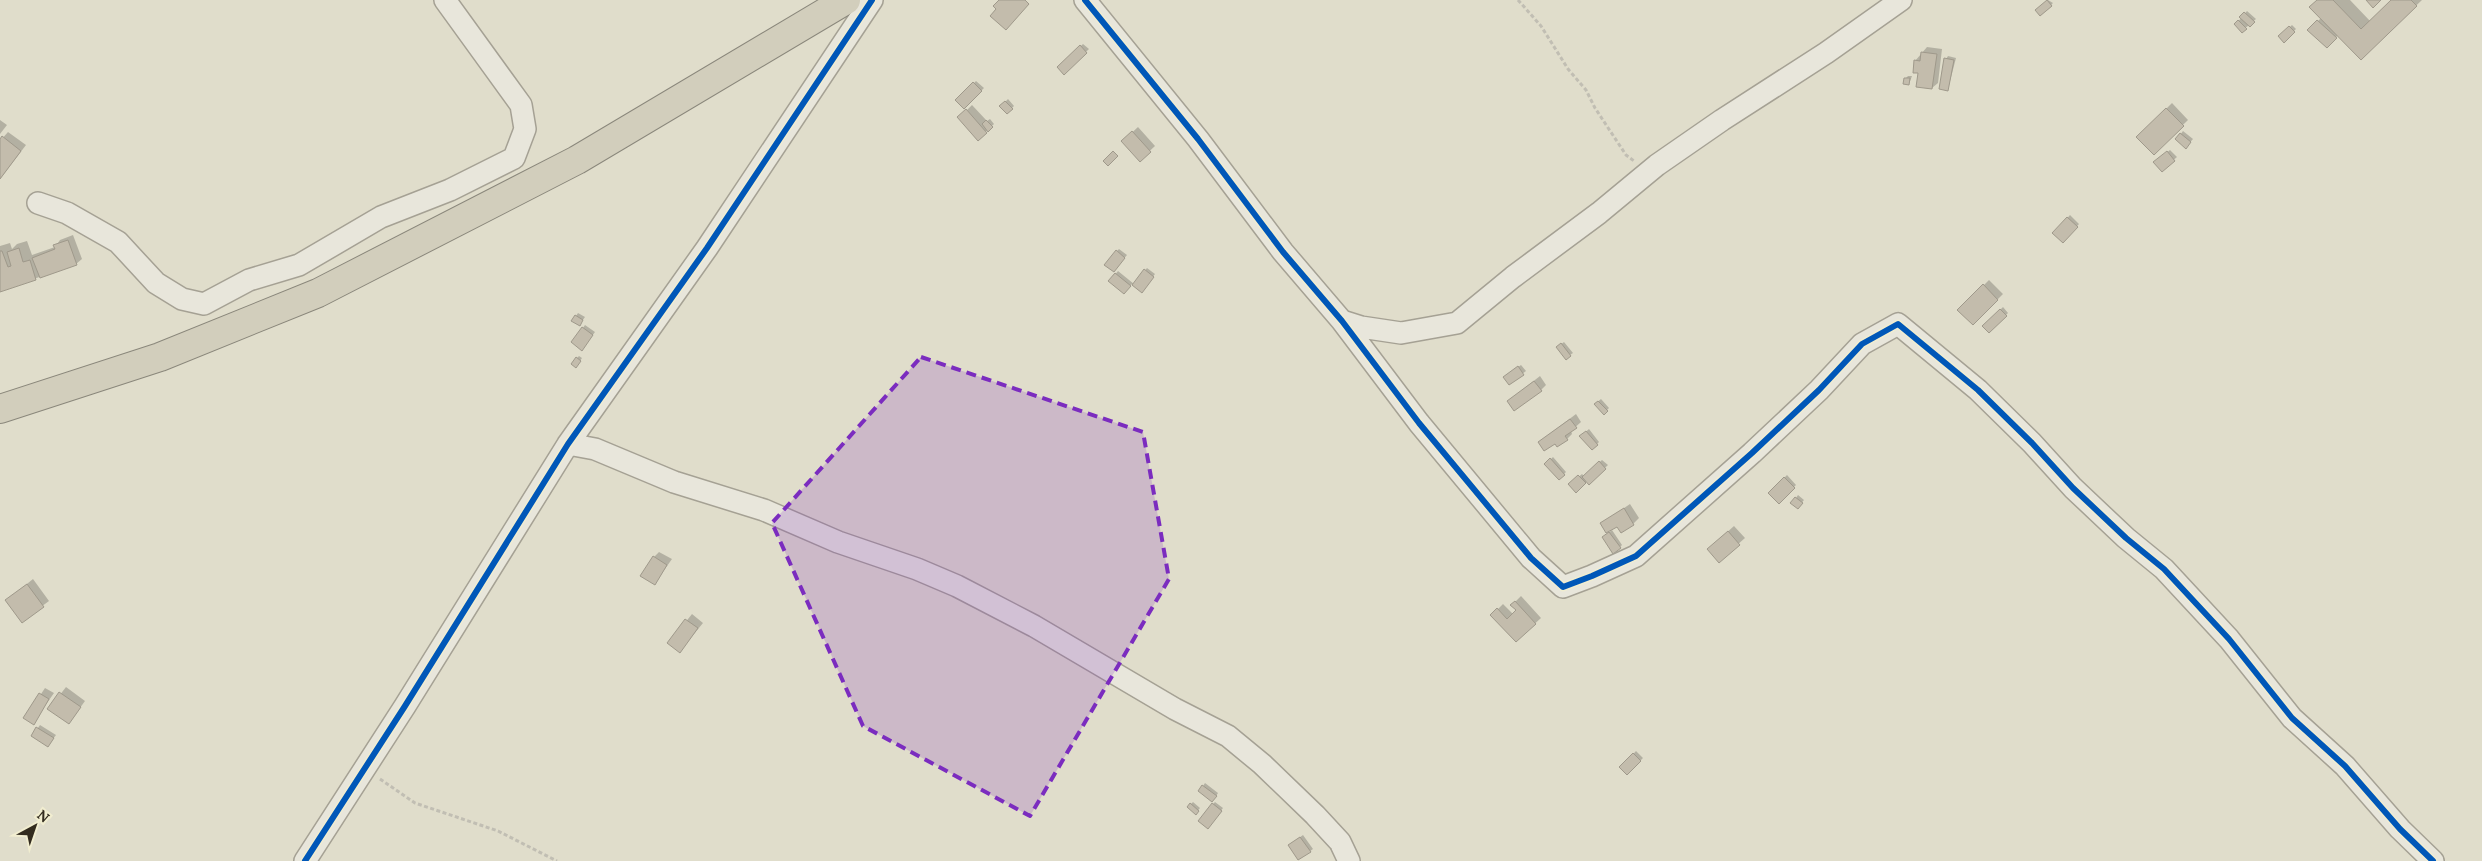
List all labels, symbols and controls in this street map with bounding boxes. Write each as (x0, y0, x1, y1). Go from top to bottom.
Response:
north arrow (10, 801, 60, 851)
text: N (33, 806, 53, 827)

